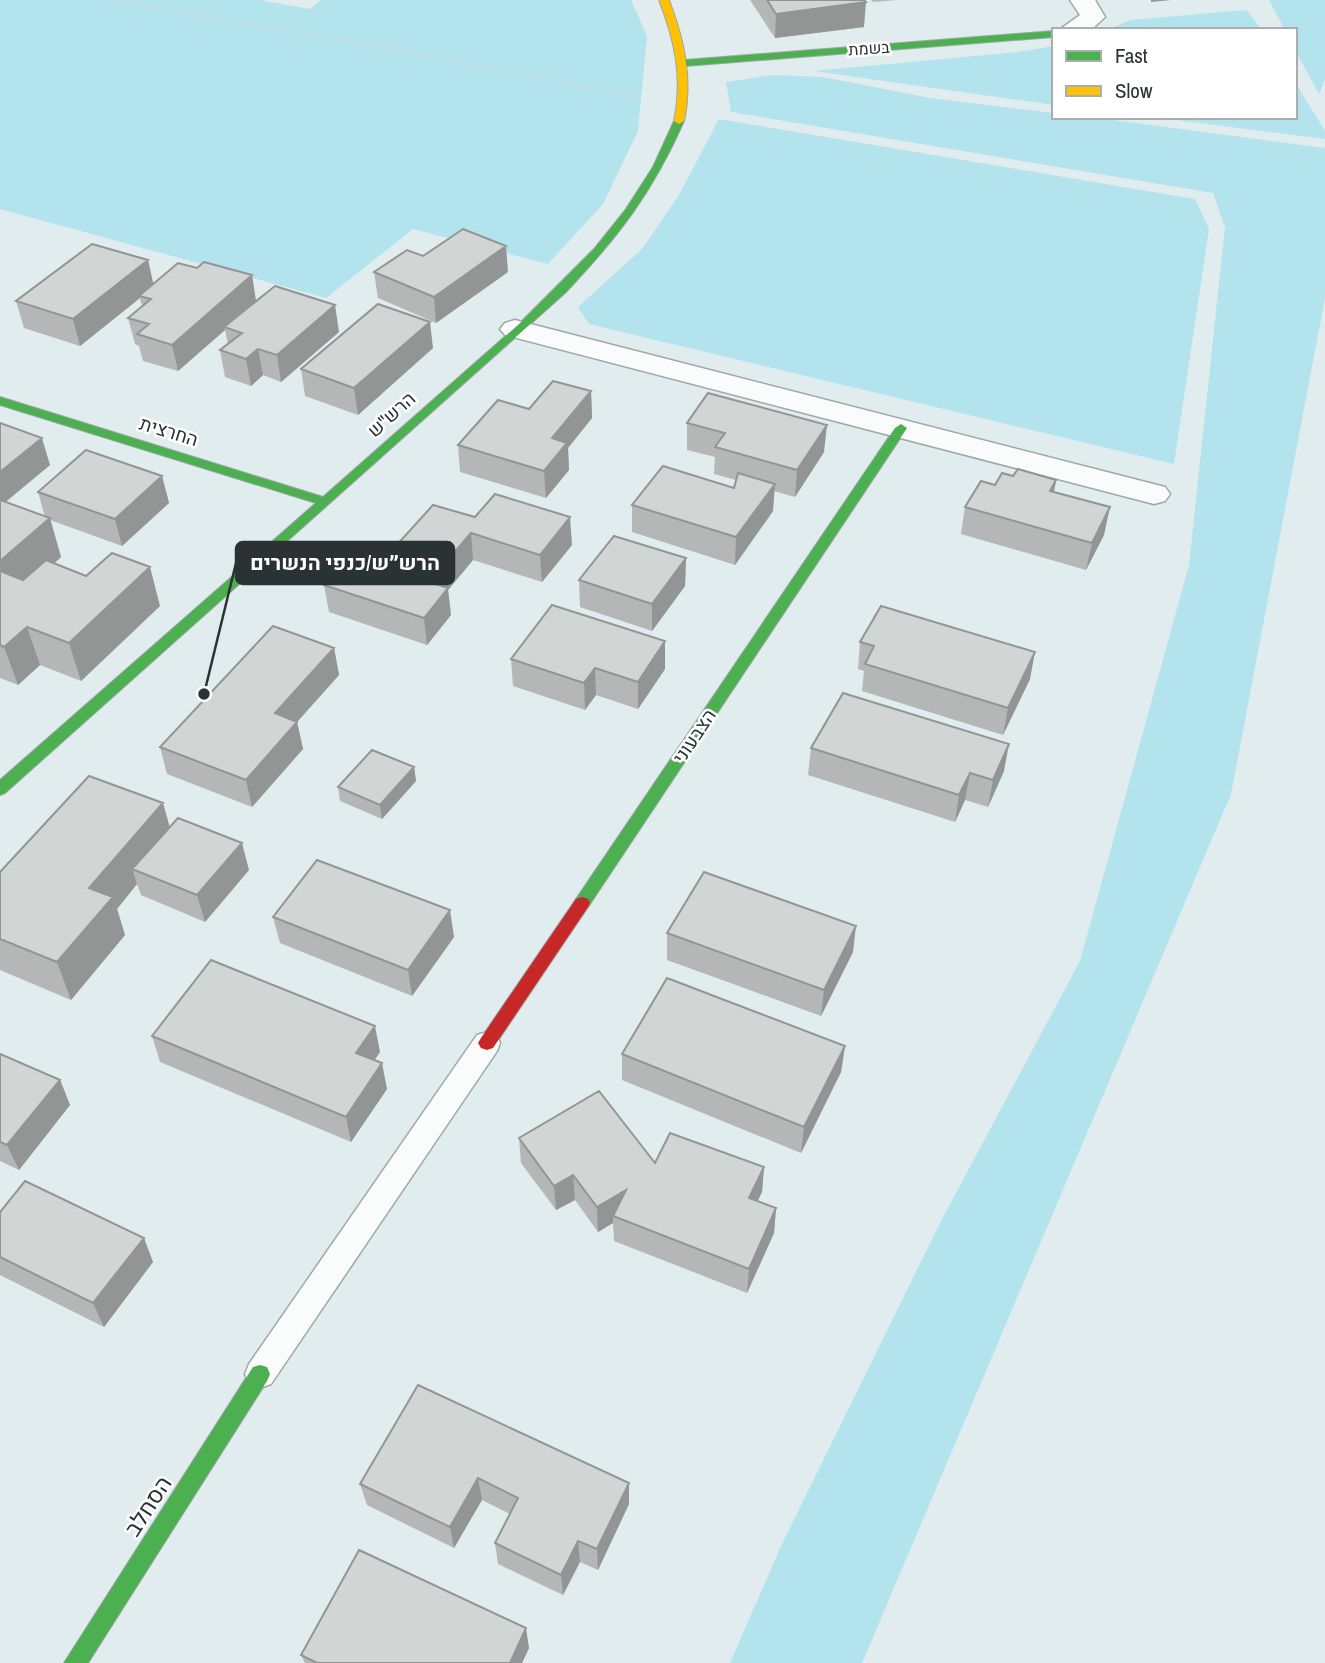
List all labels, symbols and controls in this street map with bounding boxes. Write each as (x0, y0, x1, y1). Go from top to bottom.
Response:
legend (1052, 28, 1297, 119)
street label: בשמת (848, 36, 891, 60)
text: Fast (1115, 41, 1148, 70)
text: Slow (1115, 76, 1153, 105)
street label: הרש''ש (361, 385, 421, 443)
street label: החרצית (137, 410, 201, 452)
callout: הרש״ש/כנפי הנשרים (236, 542, 454, 584)
text: הרש״ש/כנפי הנשרים (250, 548, 440, 577)
street label: הצבעוני (666, 704, 722, 768)
street label: הסחלב (117, 1470, 179, 1542)

